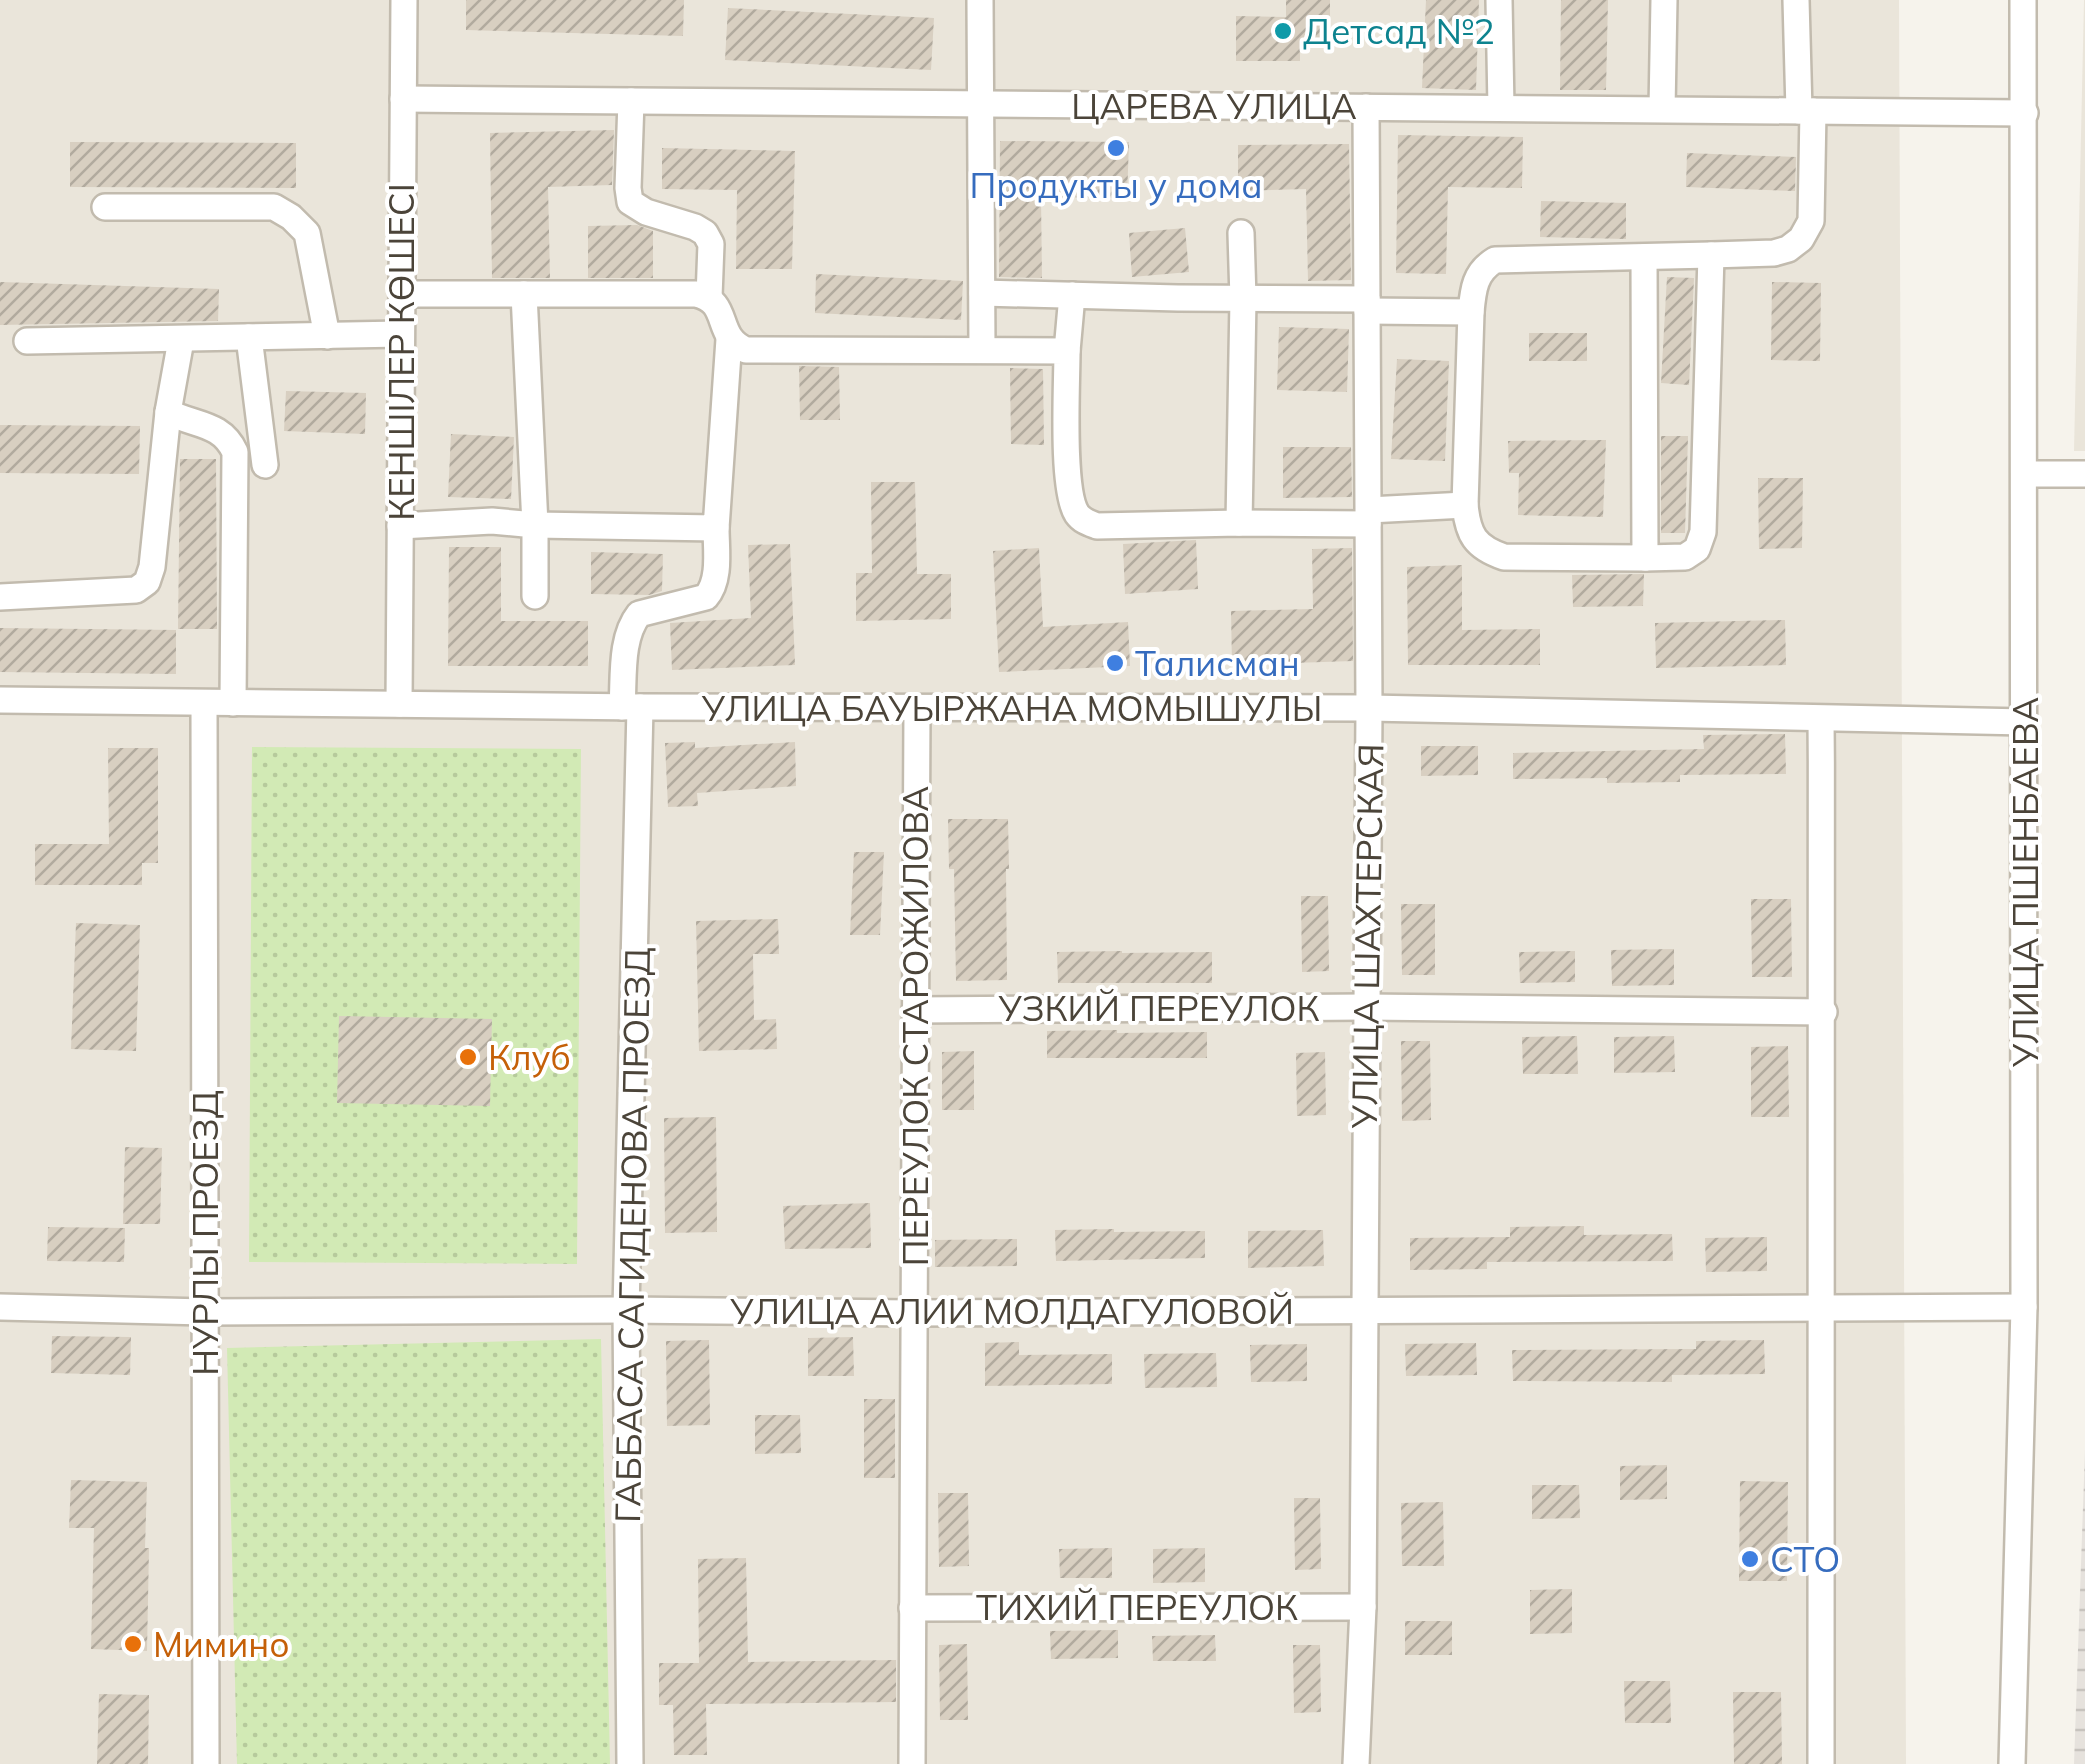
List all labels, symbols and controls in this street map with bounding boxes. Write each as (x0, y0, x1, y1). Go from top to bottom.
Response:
place label: Детсад №2 (1303, 9, 1495, 53)
marker: Детсад №2 (1272, 20, 1294, 42)
street label: ЦАРЕВА УЛИЦА (1071, 84, 1357, 128)
marker: Продукты у дома (1105, 137, 1127, 159)
place label: Продукты у дома (969, 163, 1263, 207)
street label: КЕНШІЛЕР КӨШЕСІ (379, 183, 423, 521)
place label: Талисман (1135, 641, 1300, 685)
marker: Талисман (1104, 652, 1126, 674)
street label: УЛИЦА БАУЫРЖАНА МОМЫШУЛЫ (701, 686, 1322, 730)
street label: УЛИЦА ПШЕНБАЕВА (2003, 697, 2047, 1068)
street label: УЛИЦА ШАХТЕРСКАЯ (1342, 743, 1392, 1130)
street label: ПЕРЕУЛОК СТАРОЖИЛОВА (893, 785, 937, 1266)
street label: ГАББАСА САГИДЕНОВА ПРОЕЗД (605, 947, 659, 1523)
street label: УЗКИЙ ПЕРЕУЛОК (997, 986, 1320, 1030)
place label: Клуб (488, 1035, 571, 1079)
marker: Клуб (457, 1046, 479, 1068)
street label: НУРЛЫ ПРОЕЗД (183, 1090, 227, 1376)
street label: УЛИЦА АЛИИ МОЛДАГУЛОВОЙ (729, 1289, 1294, 1333)
place label: СТО (1770, 1537, 1840, 1581)
marker: СТО (1739, 1548, 1761, 1570)
street label: ТИХИЙ ПЕРЕУЛОК (976, 1585, 1298, 1629)
place label: Мимино (153, 1622, 290, 1666)
marker: Мимино (122, 1633, 144, 1655)

